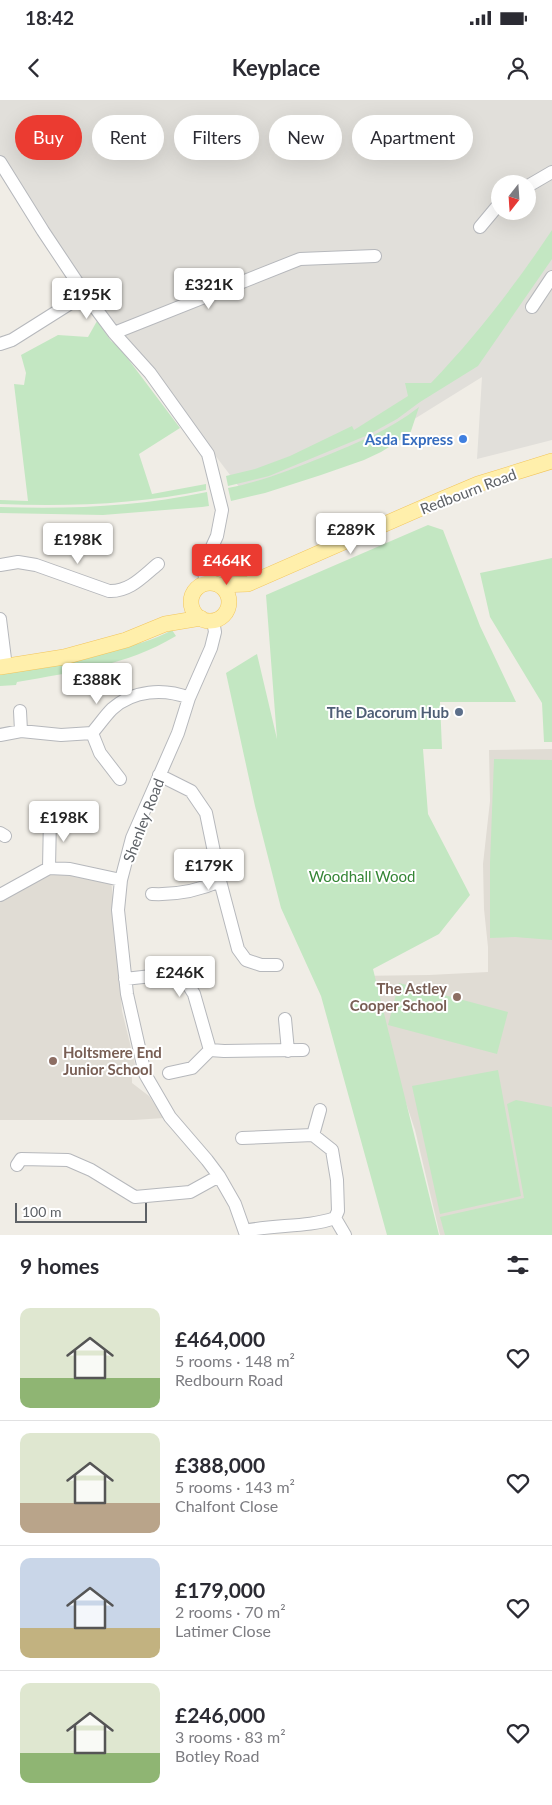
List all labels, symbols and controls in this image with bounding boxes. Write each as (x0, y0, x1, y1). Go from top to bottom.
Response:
text: 18:42 (25, 6, 74, 29)
icon: back (20, 54, 48, 82)
text: Keyplace (232, 54, 320, 81)
icon: person (504, 54, 532, 82)
chip: Buy (15, 115, 82, 160)
chip: Rent (92, 115, 164, 160)
chip: Filters (174, 115, 259, 160)
chip: New (269, 115, 342, 160)
chip: Apartment (352, 115, 473, 160)
north arrow (491, 175, 536, 220)
map controls (491, 175, 536, 220)
pin: £321K (174, 268, 244, 310)
text: £321K (185, 274, 233, 293)
pin: £195K (52, 278, 122, 320)
text: £195K (63, 284, 111, 303)
place label: Asda Express (364, 430, 453, 448)
marker: Asda Express (457, 433, 469, 445)
street label: Redbourn Road (417, 464, 519, 518)
pin: £289K (316, 512, 386, 555)
text: £289K (327, 519, 375, 538)
pin: £198K (43, 522, 113, 565)
text: £198K (54, 529, 102, 548)
pin: £464K (192, 544, 262, 586)
text: £464K (203, 550, 251, 569)
pin: £388K (62, 662, 132, 705)
text: £388K (73, 669, 121, 688)
place label: The Dacorum Hub (327, 703, 449, 721)
marker: The Dacorum Hub (453, 706, 465, 718)
street label: Shenley Road (119, 776, 167, 864)
pin: £198K (29, 800, 99, 843)
text: £198K (40, 807, 88, 826)
pin: £179K (174, 848, 244, 891)
text: £179K (185, 855, 233, 874)
park label: Woodhall Wood (309, 867, 415, 885)
pin: £246K (145, 956, 215, 998)
text: £246K (156, 962, 204, 981)
place label: The Astley Cooper School (350, 979, 447, 1014)
marker: The Astley Cooper School (451, 991, 463, 1003)
place label: Holtsmere End Junior School (63, 1043, 162, 1078)
marker: Holtsmere End Junior School (47, 1055, 59, 1067)
scale bar (15, 1200, 148, 1223)
text: 100 m (22, 1203, 61, 1220)
icon: filters (504, 1251, 532, 1279)
text: 9 homes (20, 1253, 99, 1278)
text: £464,000 (175, 1326, 265, 1351)
icon: home (60, 1328, 120, 1388)
icon: heart (504, 1344, 532, 1372)
text: 5 rooms · 148 m² (175, 1351, 295, 1370)
text: Redbourn Road (175, 1370, 283, 1389)
text: £388,000 (175, 1452, 265, 1477)
icon: home (60, 1453, 120, 1513)
icon: heart (504, 1469, 532, 1497)
text: 5 rooms · 143 m² (175, 1477, 295, 1496)
text: Chalfont Close (175, 1496, 278, 1515)
text: £179,000 (175, 1577, 265, 1602)
icon: home (60, 1578, 120, 1638)
icon: heart (504, 1594, 532, 1622)
text: 2 rooms · 70 m² (175, 1602, 286, 1621)
text: Latimer Close (175, 1621, 271, 1640)
text: £246,000 (175, 1702, 265, 1727)
icon: home (60, 1703, 120, 1763)
icon: heart (504, 1719, 532, 1747)
text: 3 rooms · 83 m² (175, 1727, 286, 1746)
text: Botley Road (175, 1746, 259, 1765)

